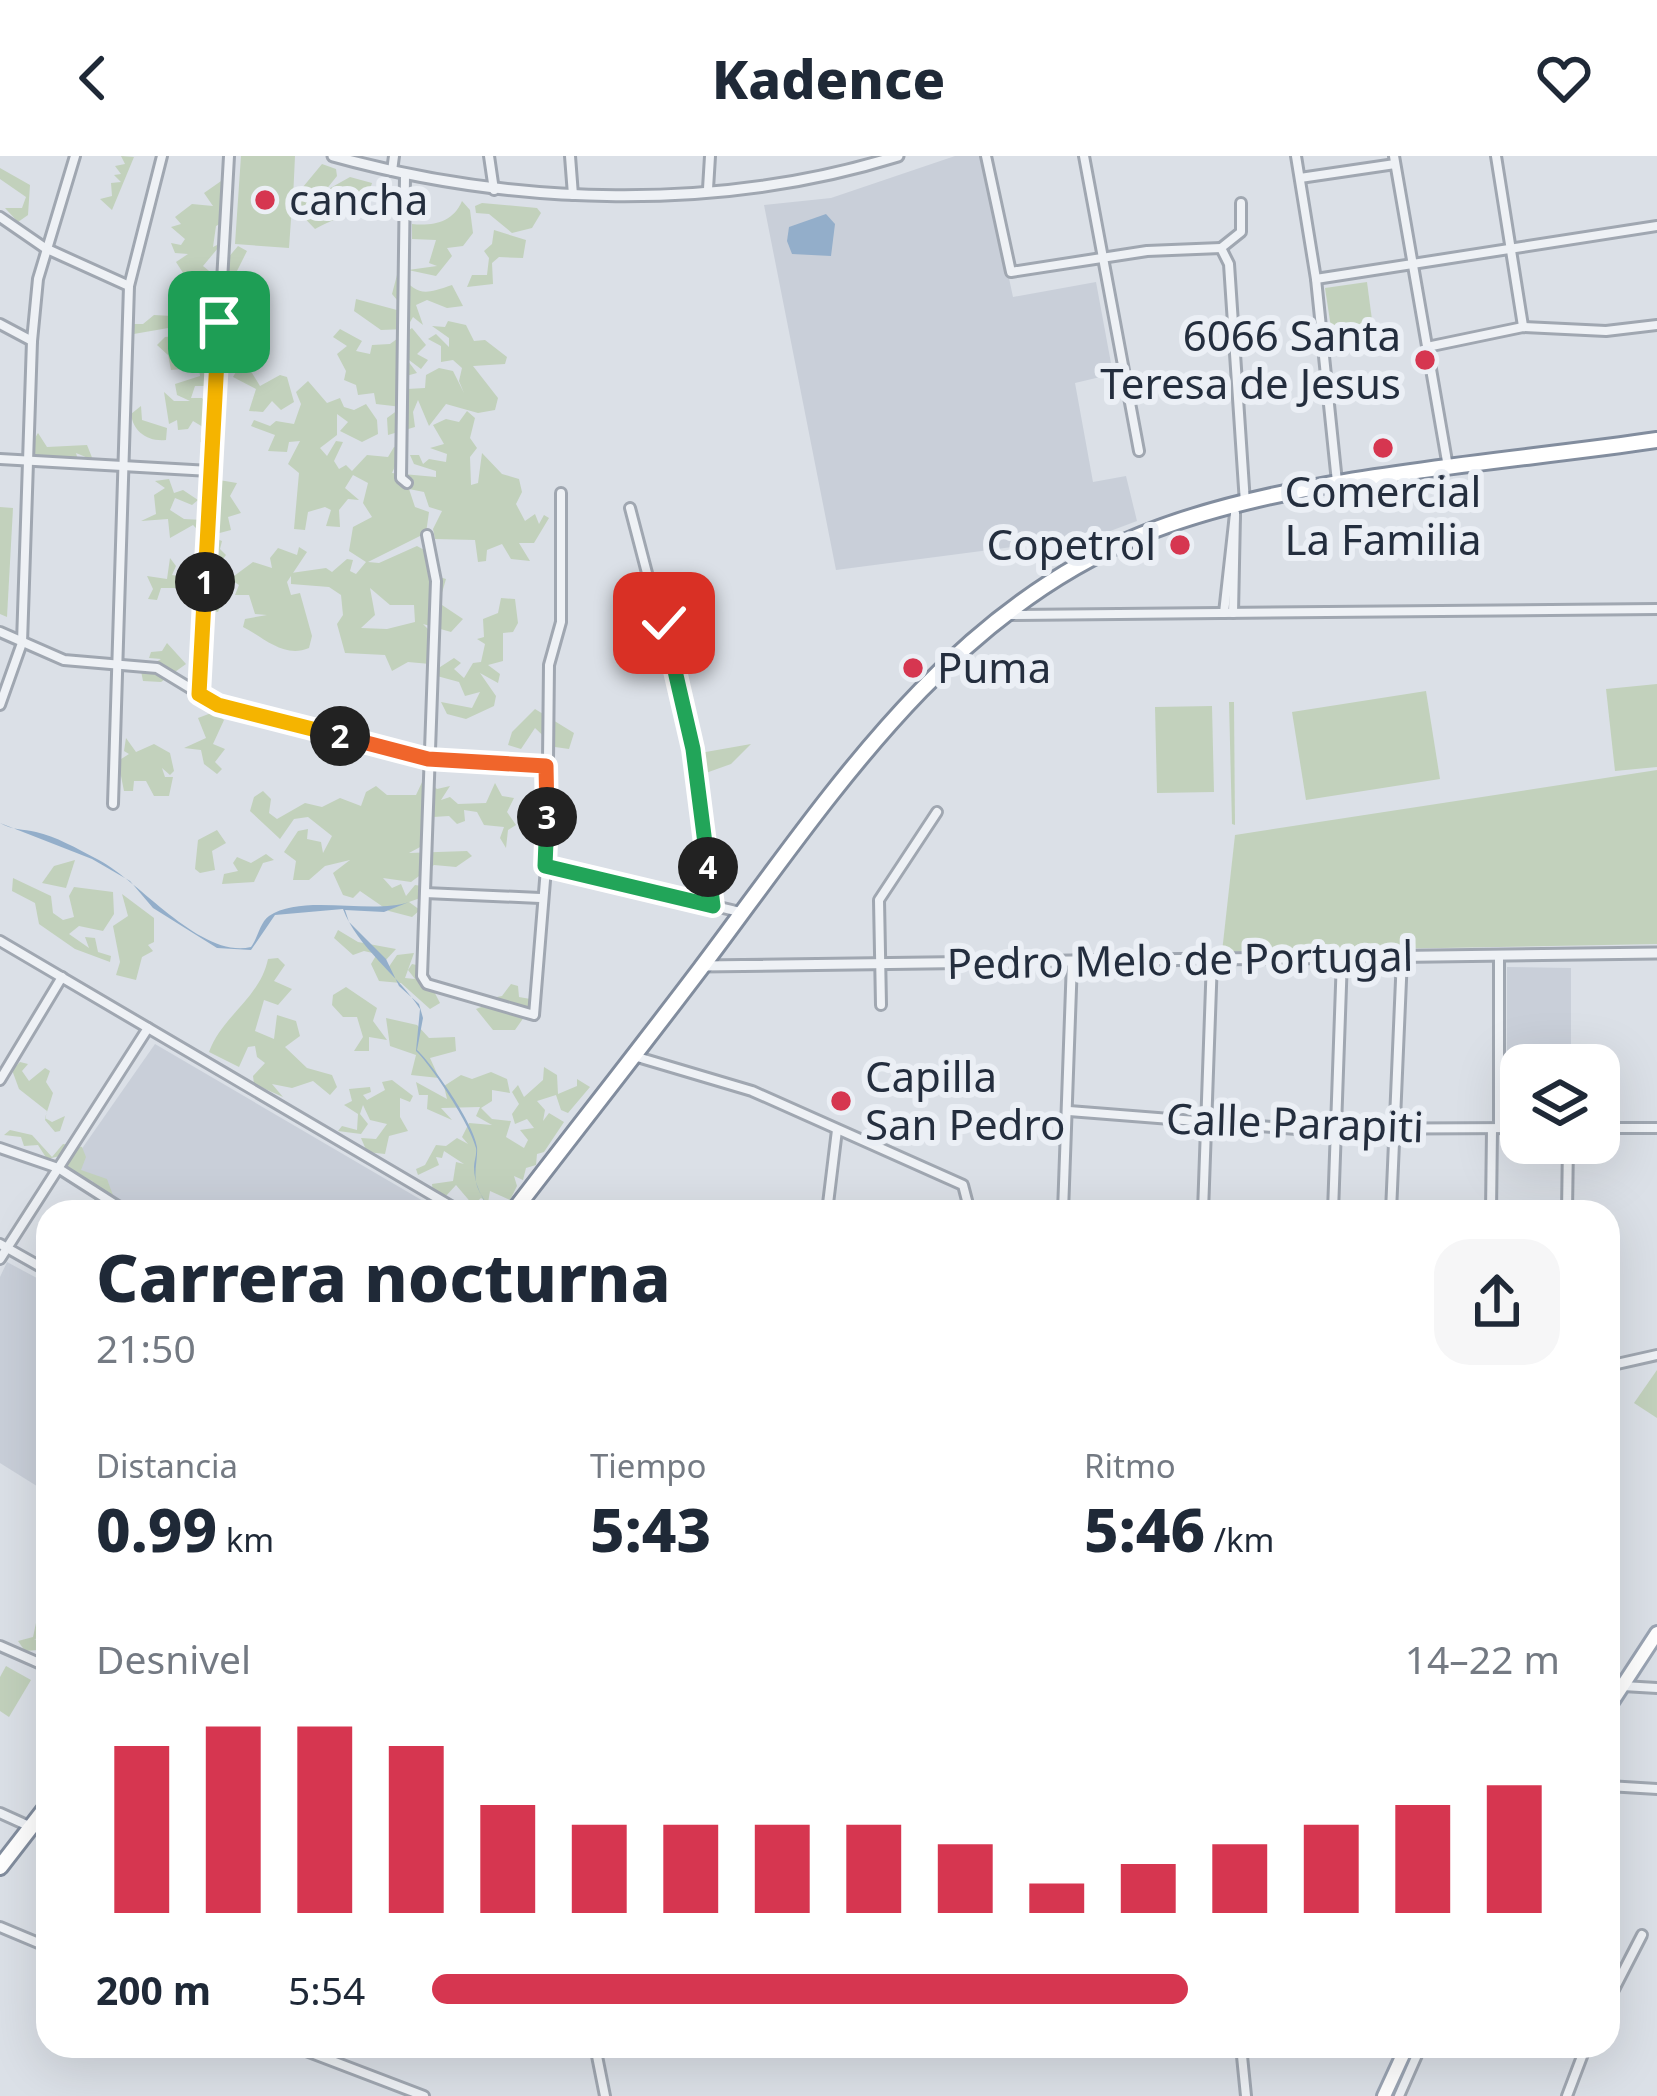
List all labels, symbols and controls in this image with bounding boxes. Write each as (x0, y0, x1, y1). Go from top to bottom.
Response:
text: Kadence (712, 41, 945, 115)
icon: back (60, 45, 126, 111)
icon: heart (1531, 45, 1597, 111)
place label: cancha (289, 170, 428, 227)
marker: cancha (252, 187, 278, 213)
pin (168, 271, 270, 373)
icon: arrive (186, 289, 252, 355)
place label: 6066 Santa Teresa de Jesus (1100, 306, 1401, 411)
marker: 6066 Santa Teresa de Jesus (1412, 347, 1438, 373)
marker: Comercial La Familia (1370, 435, 1396, 461)
place label: Comercial La Familia (1284, 462, 1482, 567)
place label: Copetrol (987, 515, 1156, 572)
marker: Copetrol (1167, 532, 1193, 558)
pin: 1 (175, 552, 235, 612)
text: 1 (196, 559, 214, 604)
pin (613, 572, 715, 674)
icon: check (631, 590, 697, 656)
place label: Puma (937, 638, 1051, 695)
marker: Puma (900, 655, 926, 681)
pin: 2 (310, 706, 370, 766)
text: 2 (331, 713, 349, 758)
pin: 3 (517, 787, 577, 847)
text: 3 (538, 794, 556, 839)
pin: 4 (678, 837, 738, 897)
text: 4 (699, 844, 717, 889)
street label: Pedro Melo de Portugal (946, 926, 1414, 991)
map controls (1500, 1044, 1620, 1164)
button: layers (1500, 1044, 1620, 1164)
place label: Capilla San Pedro (865, 1047, 1065, 1152)
marker: Capilla San Pedro (828, 1088, 854, 1114)
street label: Calle Parapiti (1165, 1089, 1425, 1154)
text: Carrera nocturna (96, 1231, 671, 1321)
button: share (1434, 1239, 1560, 1365)
text: 21:50 (96, 1321, 196, 1374)
text: Distancia (96, 1443, 238, 1488)
text: Tiempo (590, 1443, 707, 1488)
text: Ritmo (1084, 1443, 1176, 1488)
text: 0.99 (96, 1488, 217, 1570)
text: 5:43 (590, 1488, 711, 1570)
text: 5:46 (1084, 1488, 1205, 1570)
text: km (217, 1517, 274, 1562)
text: /km (1205, 1517, 1274, 1562)
text: Desnivel (96, 1632, 251, 1685)
text: 14–22 m (1405, 1632, 1560, 1685)
text: 200 m (96, 1963, 211, 2016)
text: 5:54 (288, 1963, 365, 2016)

